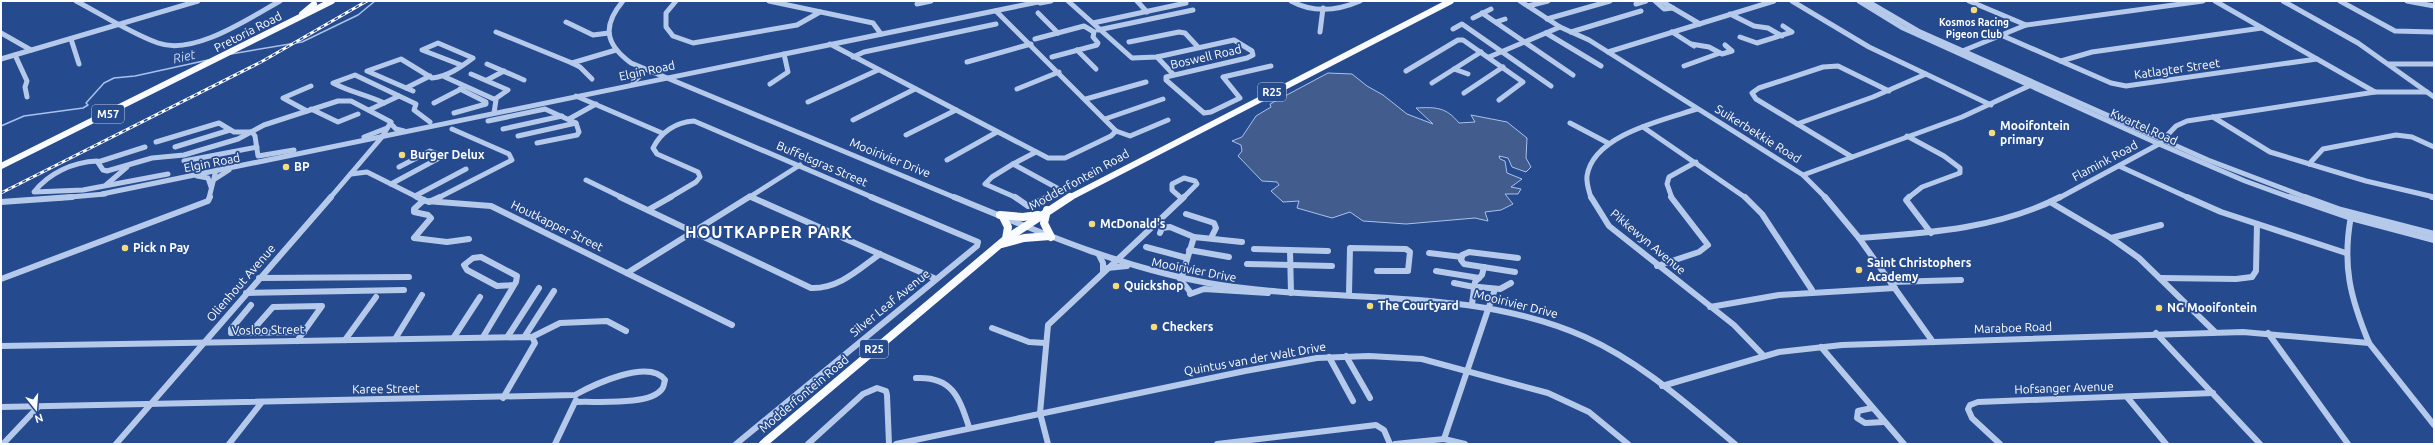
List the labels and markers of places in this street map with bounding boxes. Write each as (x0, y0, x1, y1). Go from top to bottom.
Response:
marker: Kosmos Racing Pigeon Club (1969, 5, 1979, 15)
place label: Kosmos Racing Pigeon Club (1939, 17, 2009, 40)
place label: Mooifontein primary (2000, 119, 2070, 146)
marker: Mooifontein primary (1987, 128, 1997, 138)
place label: Burger Delux (410, 148, 485, 161)
marker: Burger Delux (397, 150, 407, 160)
place label: BP (294, 160, 310, 173)
marker: BP (281, 162, 291, 172)
place label: McDonald's (1100, 217, 1166, 230)
marker: McDonald's (1087, 219, 1097, 229)
place label: Pick n Pay (133, 241, 190, 254)
marker: Pick n Pay (120, 243, 130, 253)
place label: Saint Christophers Academy (1867, 256, 1972, 283)
marker: Saint Christophers Academy (1854, 265, 1864, 275)
place label: Quickshop (1124, 279, 1184, 292)
marker: Quickshop (1111, 281, 1121, 291)
place label: The Courtyard (1378, 299, 1459, 312)
marker: The Courtyard (1365, 301, 1375, 311)
place label: NG Mooifontein (2167, 301, 2257, 314)
marker: NG Mooifontein (2154, 303, 2164, 313)
place label: Checkers (1162, 320, 1214, 333)
marker: Checkers (1149, 322, 1159, 332)

